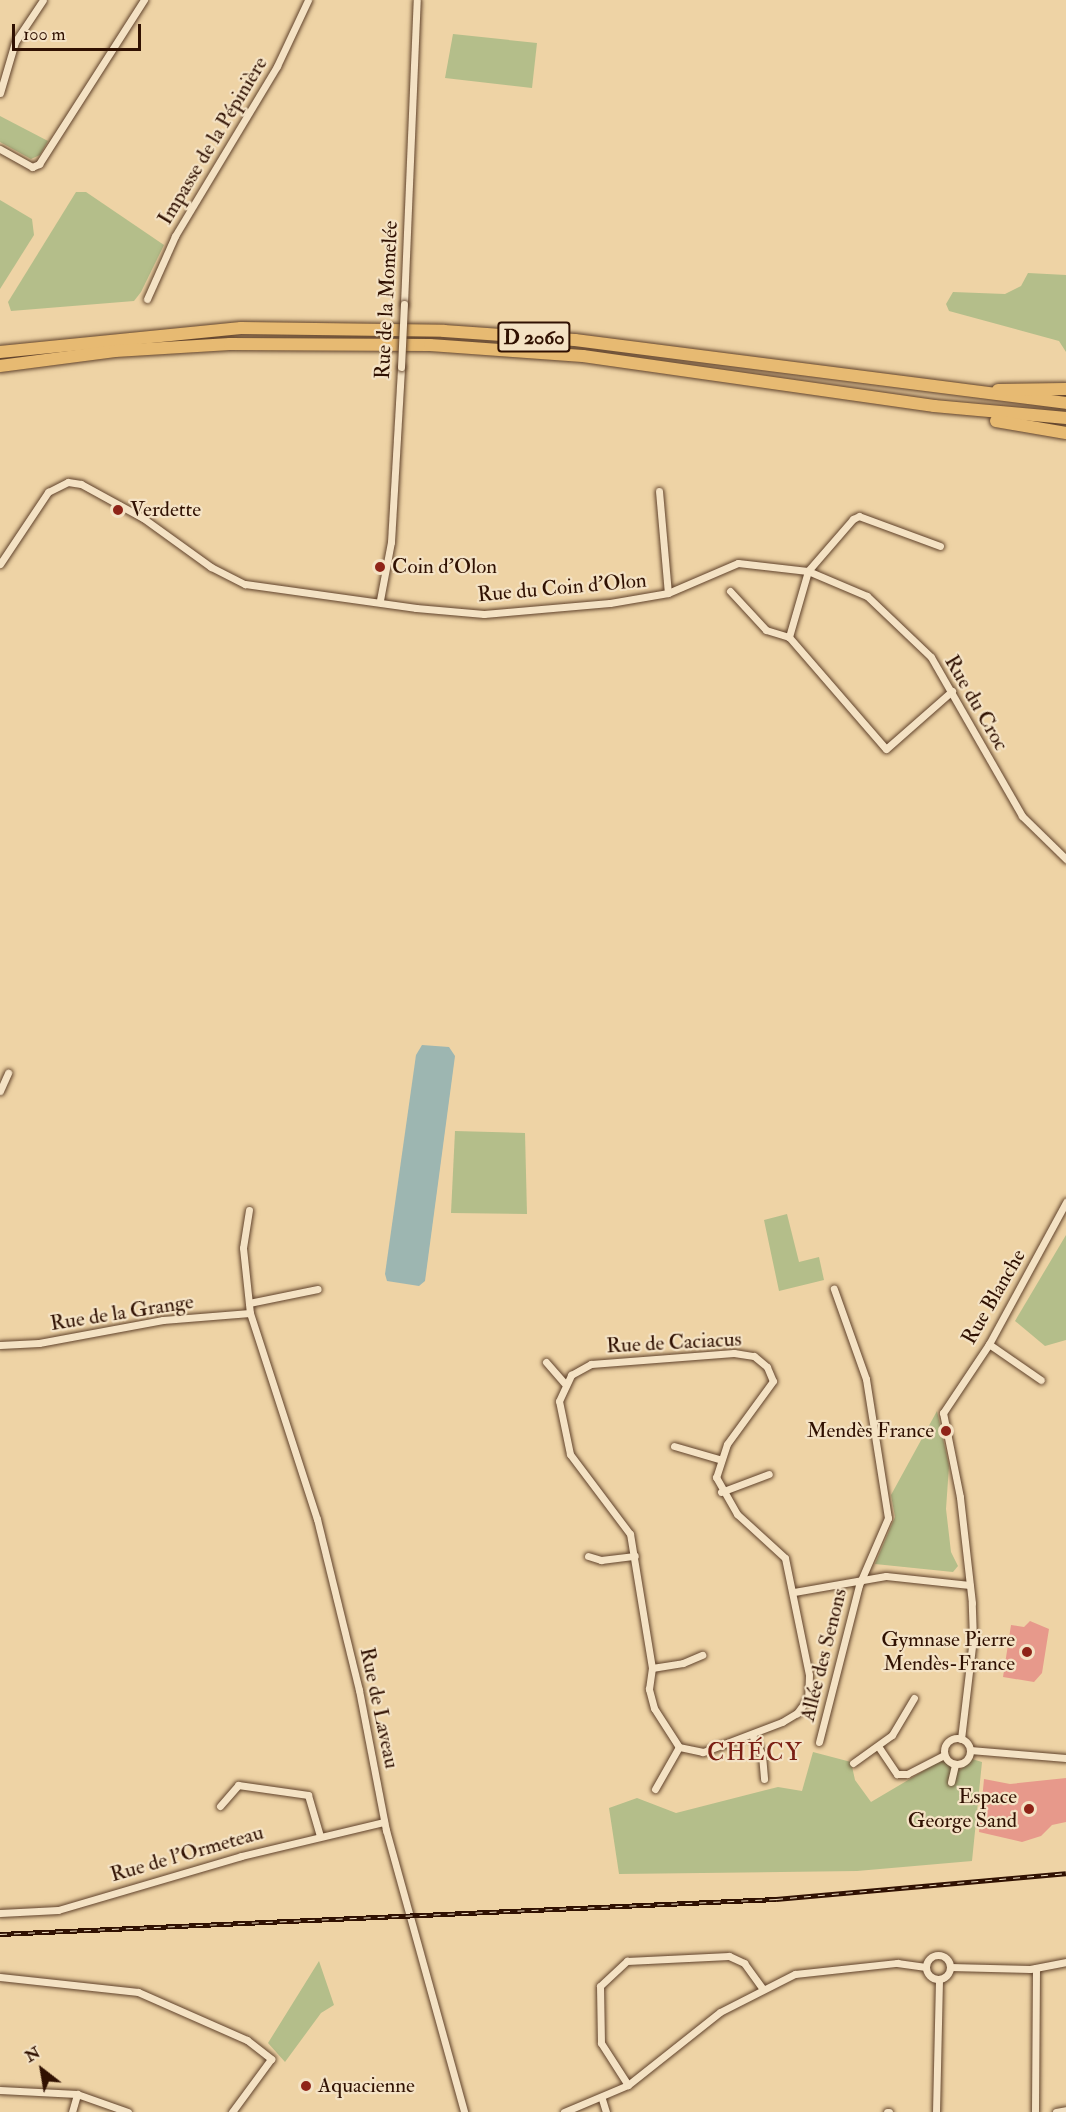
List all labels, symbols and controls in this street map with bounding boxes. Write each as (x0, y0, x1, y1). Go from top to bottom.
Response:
scale bar (15, 12, 144, 50)
text: 100 m (23, 23, 66, 46)
street label: Impasse de la Pépinière (153, 52, 273, 230)
street label: Rue de la Momelée (370, 220, 404, 380)
road number: D 2060 (496, 320, 572, 354)
place label: Verdette (130, 497, 201, 523)
marker: Verdette (111, 503, 125, 517)
place label: Coin d'Olon (392, 554, 497, 580)
marker: Coin d'Olon (373, 560, 387, 574)
street label: Rue du Coin d'Olon (476, 568, 648, 608)
street label: Rue du Croc (939, 651, 1013, 755)
street label: Rue Blanche (957, 1245, 1031, 1349)
street label: Rue de la Grange (48, 1289, 196, 1337)
street label: Rue de Caciacus (606, 1327, 742, 1359)
place label: Mendès France (807, 1418, 934, 1444)
marker: Mendès France (939, 1424, 953, 1438)
street label: Allée des Senons (795, 1586, 853, 1724)
place label: Gymnase Pierre Mendès-France (881, 1627, 1015, 1677)
street label: Rue de Laveau (354, 1645, 404, 1771)
marker: Gymnase Pierre Mendès-France (1020, 1645, 1034, 1659)
district label: CHÉCY (707, 1739, 803, 1767)
place label: Espace George Sand (908, 1784, 1017, 1834)
marker: Espace George Sand (1022, 1802, 1036, 1816)
street label: Rue de l'Ormeteau (108, 1820, 266, 1888)
north arrow (12, 2040, 72, 2100)
text: N (21, 2042, 44, 2067)
place label: Aquacienne (318, 2073, 415, 2099)
marker: Aquacienne (299, 2079, 313, 2093)

